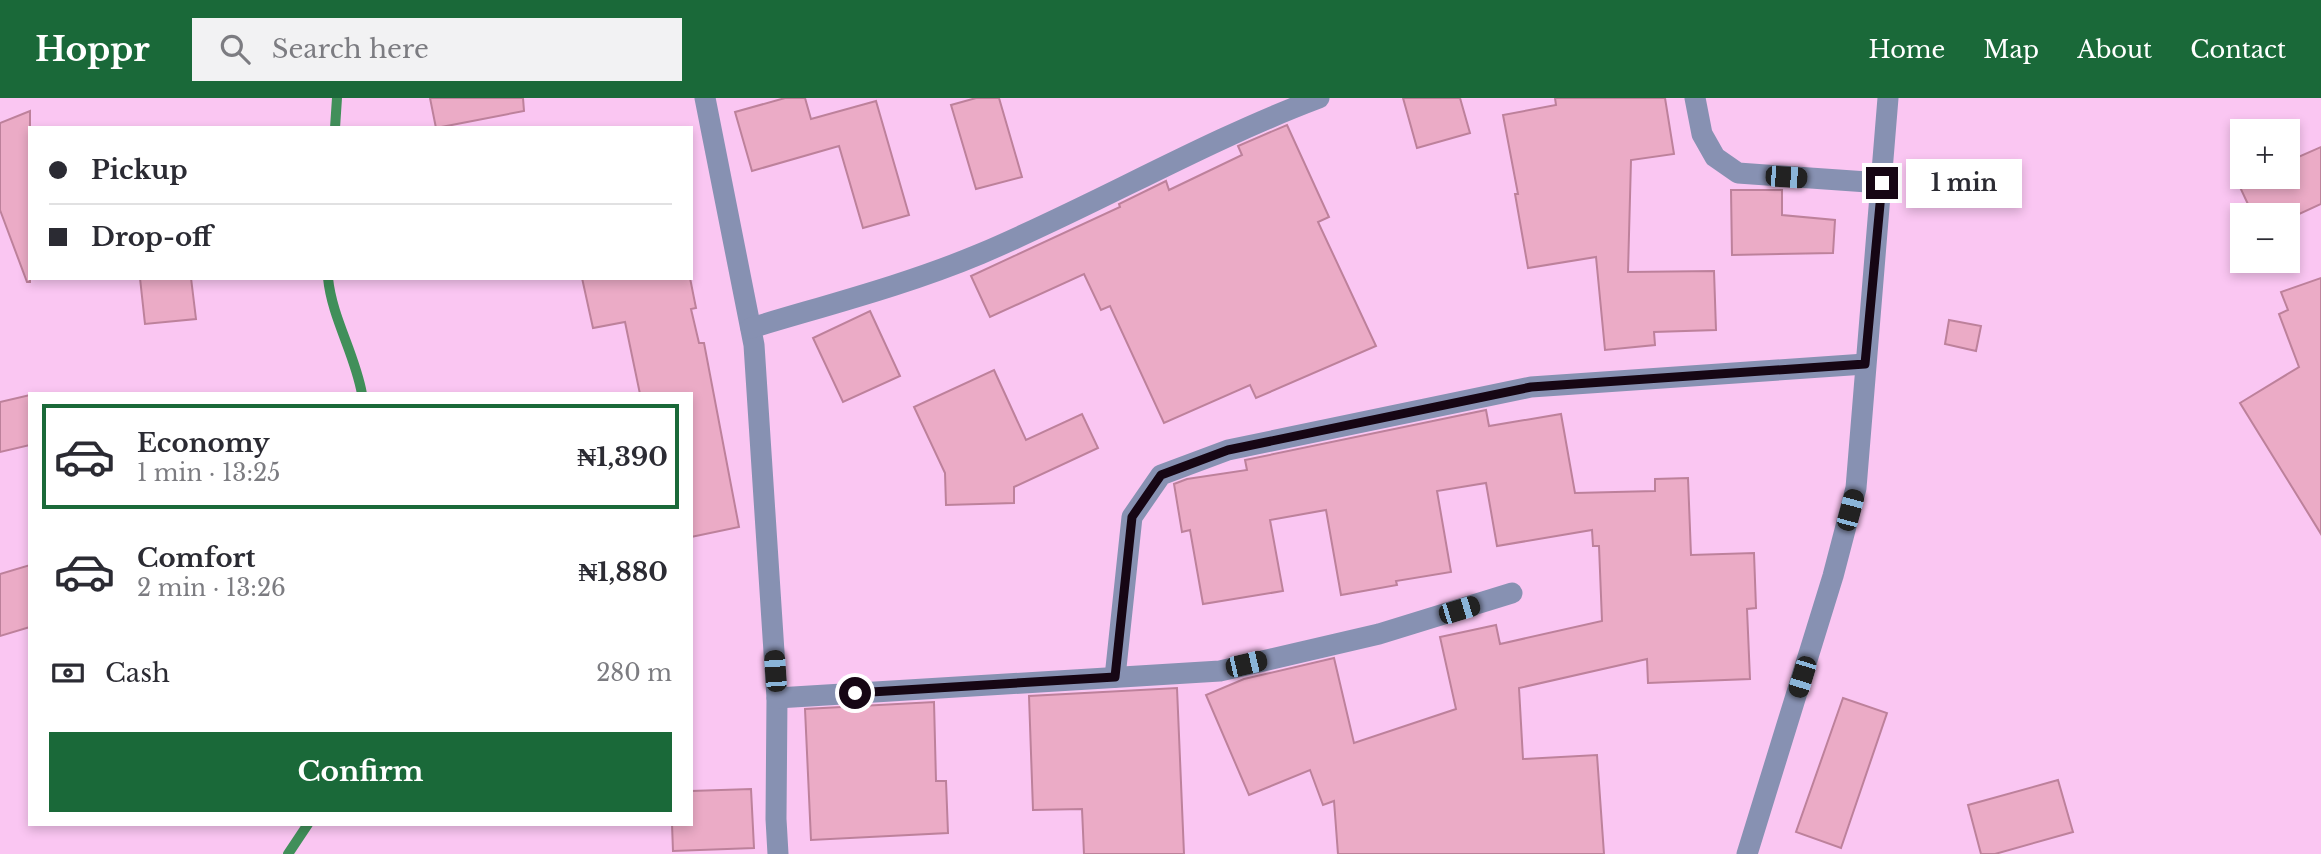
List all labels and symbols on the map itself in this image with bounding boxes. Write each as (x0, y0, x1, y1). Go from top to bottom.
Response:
callout: 1 min (1906, 158, 2022, 208)
car (1765, 165, 1808, 189)
route end (1866, 167, 1898, 199)
car (1835, 487, 1866, 533)
car (1436, 594, 1483, 626)
car (764, 649, 787, 693)
car (1224, 649, 1269, 679)
car (1786, 654, 1819, 700)
route start (839, 677, 871, 709)

